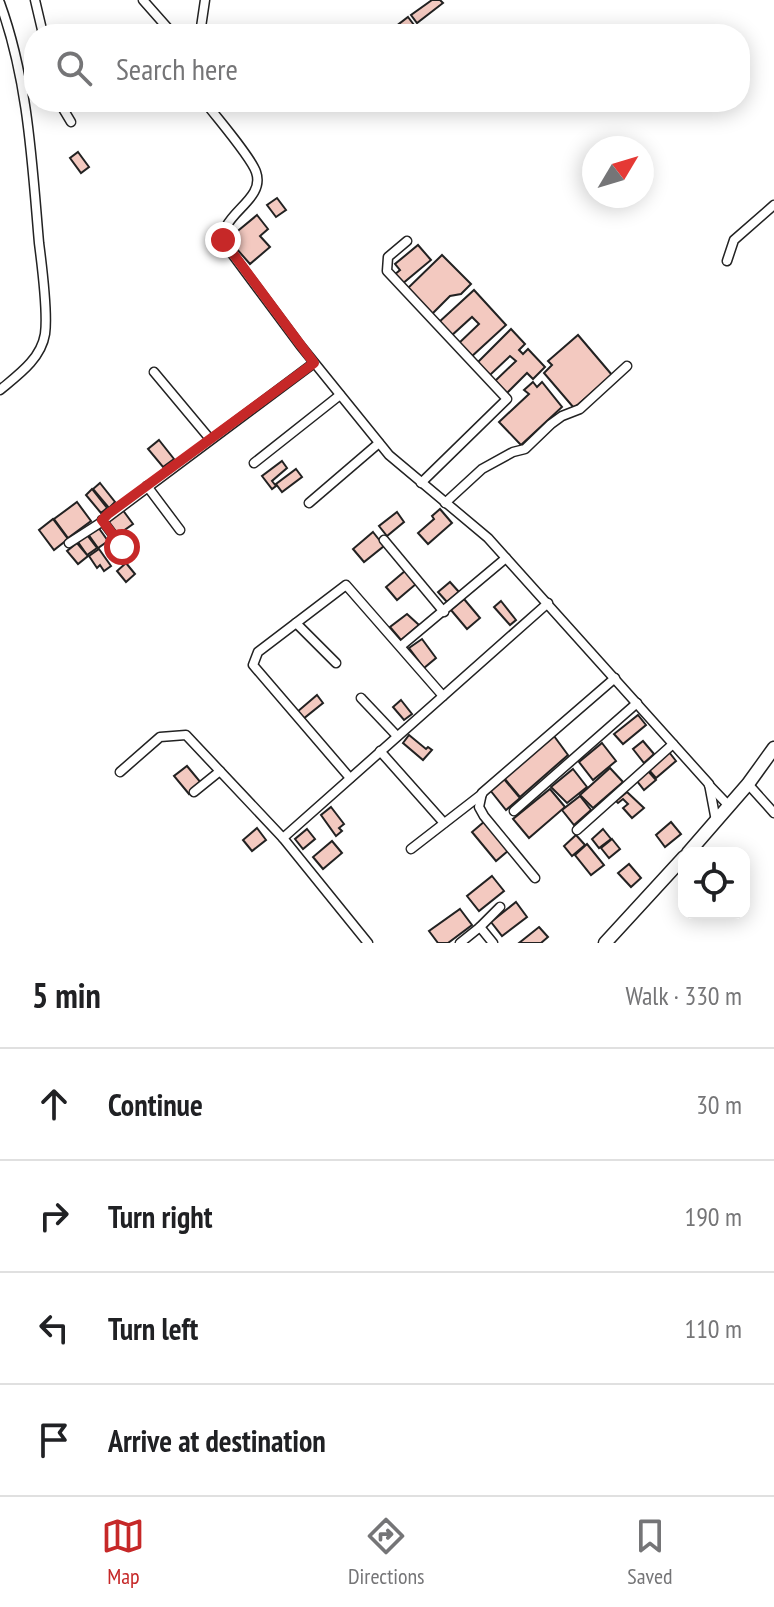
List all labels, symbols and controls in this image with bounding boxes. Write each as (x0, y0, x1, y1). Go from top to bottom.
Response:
search box (24, 24, 750, 112)
icon: search (52, 46, 96, 90)
text: Search here (116, 49, 238, 88)
north arrow (582, 136, 654, 208)
route end (205, 222, 241, 258)
route start (104, 529, 140, 565)
map controls (678, 847, 750, 919)
button: locate (678, 847, 750, 919)
text: 5 min (32, 973, 101, 1017)
text: Walk · 330 m (625, 979, 742, 1012)
icon: ahead (32, 1082, 76, 1126)
text: Continue (108, 1085, 203, 1124)
text: 30 m (696, 1088, 742, 1121)
icon: right (32, 1194, 76, 1238)
text: Turn right (108, 1197, 212, 1236)
text: 190 m (684, 1200, 742, 1233)
icon: left (32, 1306, 76, 1350)
text: Turn left (108, 1309, 198, 1348)
text: 110 m (684, 1312, 742, 1345)
icon: arrive (32, 1418, 76, 1462)
text: Arrive at destination (108, 1421, 326, 1460)
tab: Map (101, 1514, 145, 1590)
tab: Directions (348, 1514, 425, 1590)
tab: Saved (627, 1514, 673, 1590)

